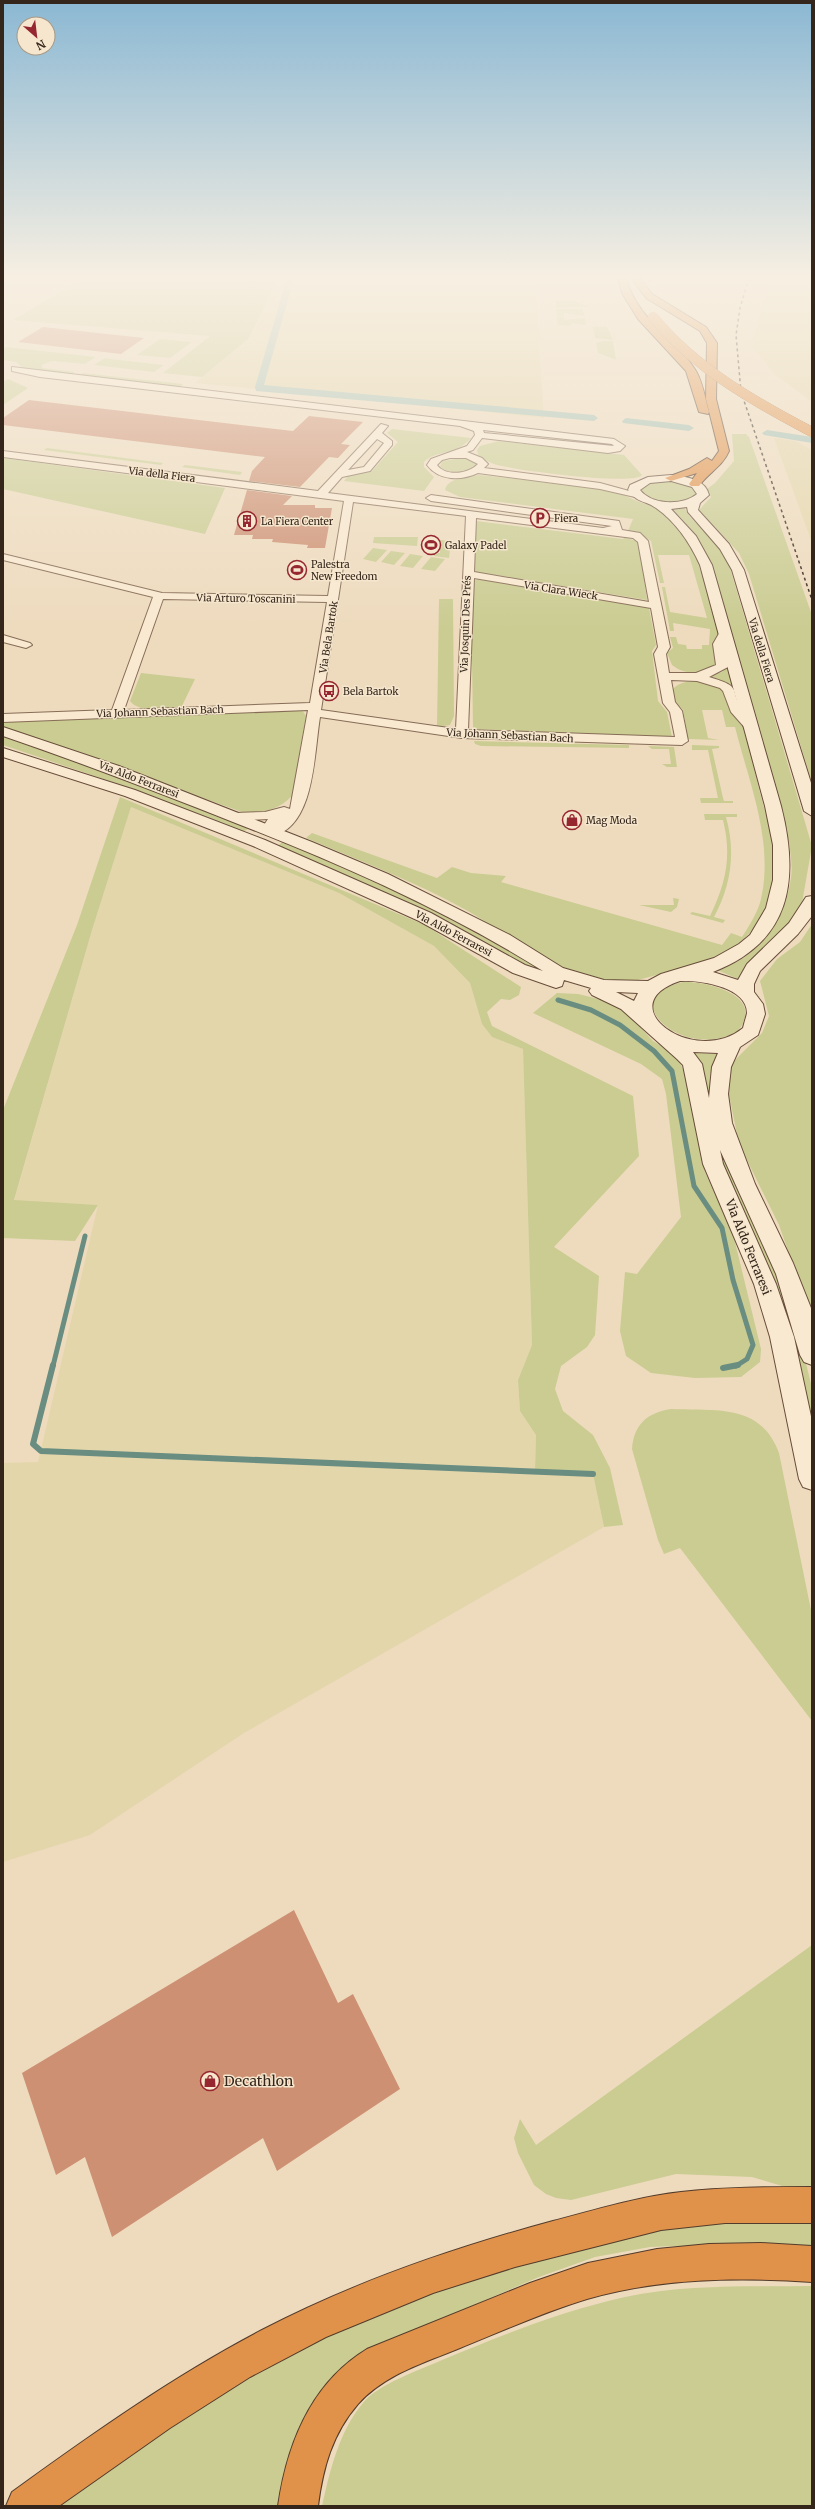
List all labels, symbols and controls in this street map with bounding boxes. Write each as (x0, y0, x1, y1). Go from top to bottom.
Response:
north arrow (16, 16, 56, 56)
text: N (33, 37, 48, 53)
street label: Via della Fiera (127, 464, 197, 485)
parking icon: Fiera (529, 507, 551, 529)
building icon: La Fiera Center (236, 510, 258, 532)
place label: Fiera (554, 512, 579, 525)
place label: La Fiera Center (261, 515, 334, 528)
sports icon: Galaxy Padel (420, 534, 442, 556)
place label: Galaxy Padel (445, 539, 506, 552)
place label: Palestra New Freedom (311, 558, 378, 583)
sports icon: Palestra New Freedom (286, 559, 308, 581)
street label: Via Josquin Des Prés (457, 575, 474, 674)
street label: Via Clara Wieck (522, 578, 599, 603)
street label: Via Arturo Toscanini (195, 591, 296, 606)
street label: Via Bela Bartok (316, 599, 341, 675)
street label: Via della Fiera (745, 615, 778, 685)
bus stop icon: Bela Bartok (318, 680, 340, 702)
place label: Bela Bartok (343, 685, 399, 698)
street label: Via Johann Sebastian Bach (95, 703, 224, 720)
street label: Via Johann Sebastian Bach (445, 726, 574, 745)
street label: Via Aldo Ferraresi (96, 758, 181, 801)
shop icon: Mag Moda (561, 809, 583, 831)
place label: Mag Moda (586, 814, 638, 827)
street label: Via Aldo Ferraresi (412, 907, 494, 959)
street label: Via Aldo Ferraresi (722, 1196, 775, 1297)
shop icon: Decathlon (199, 2070, 221, 2092)
place label: Decathlon (224, 2072, 293, 2090)

